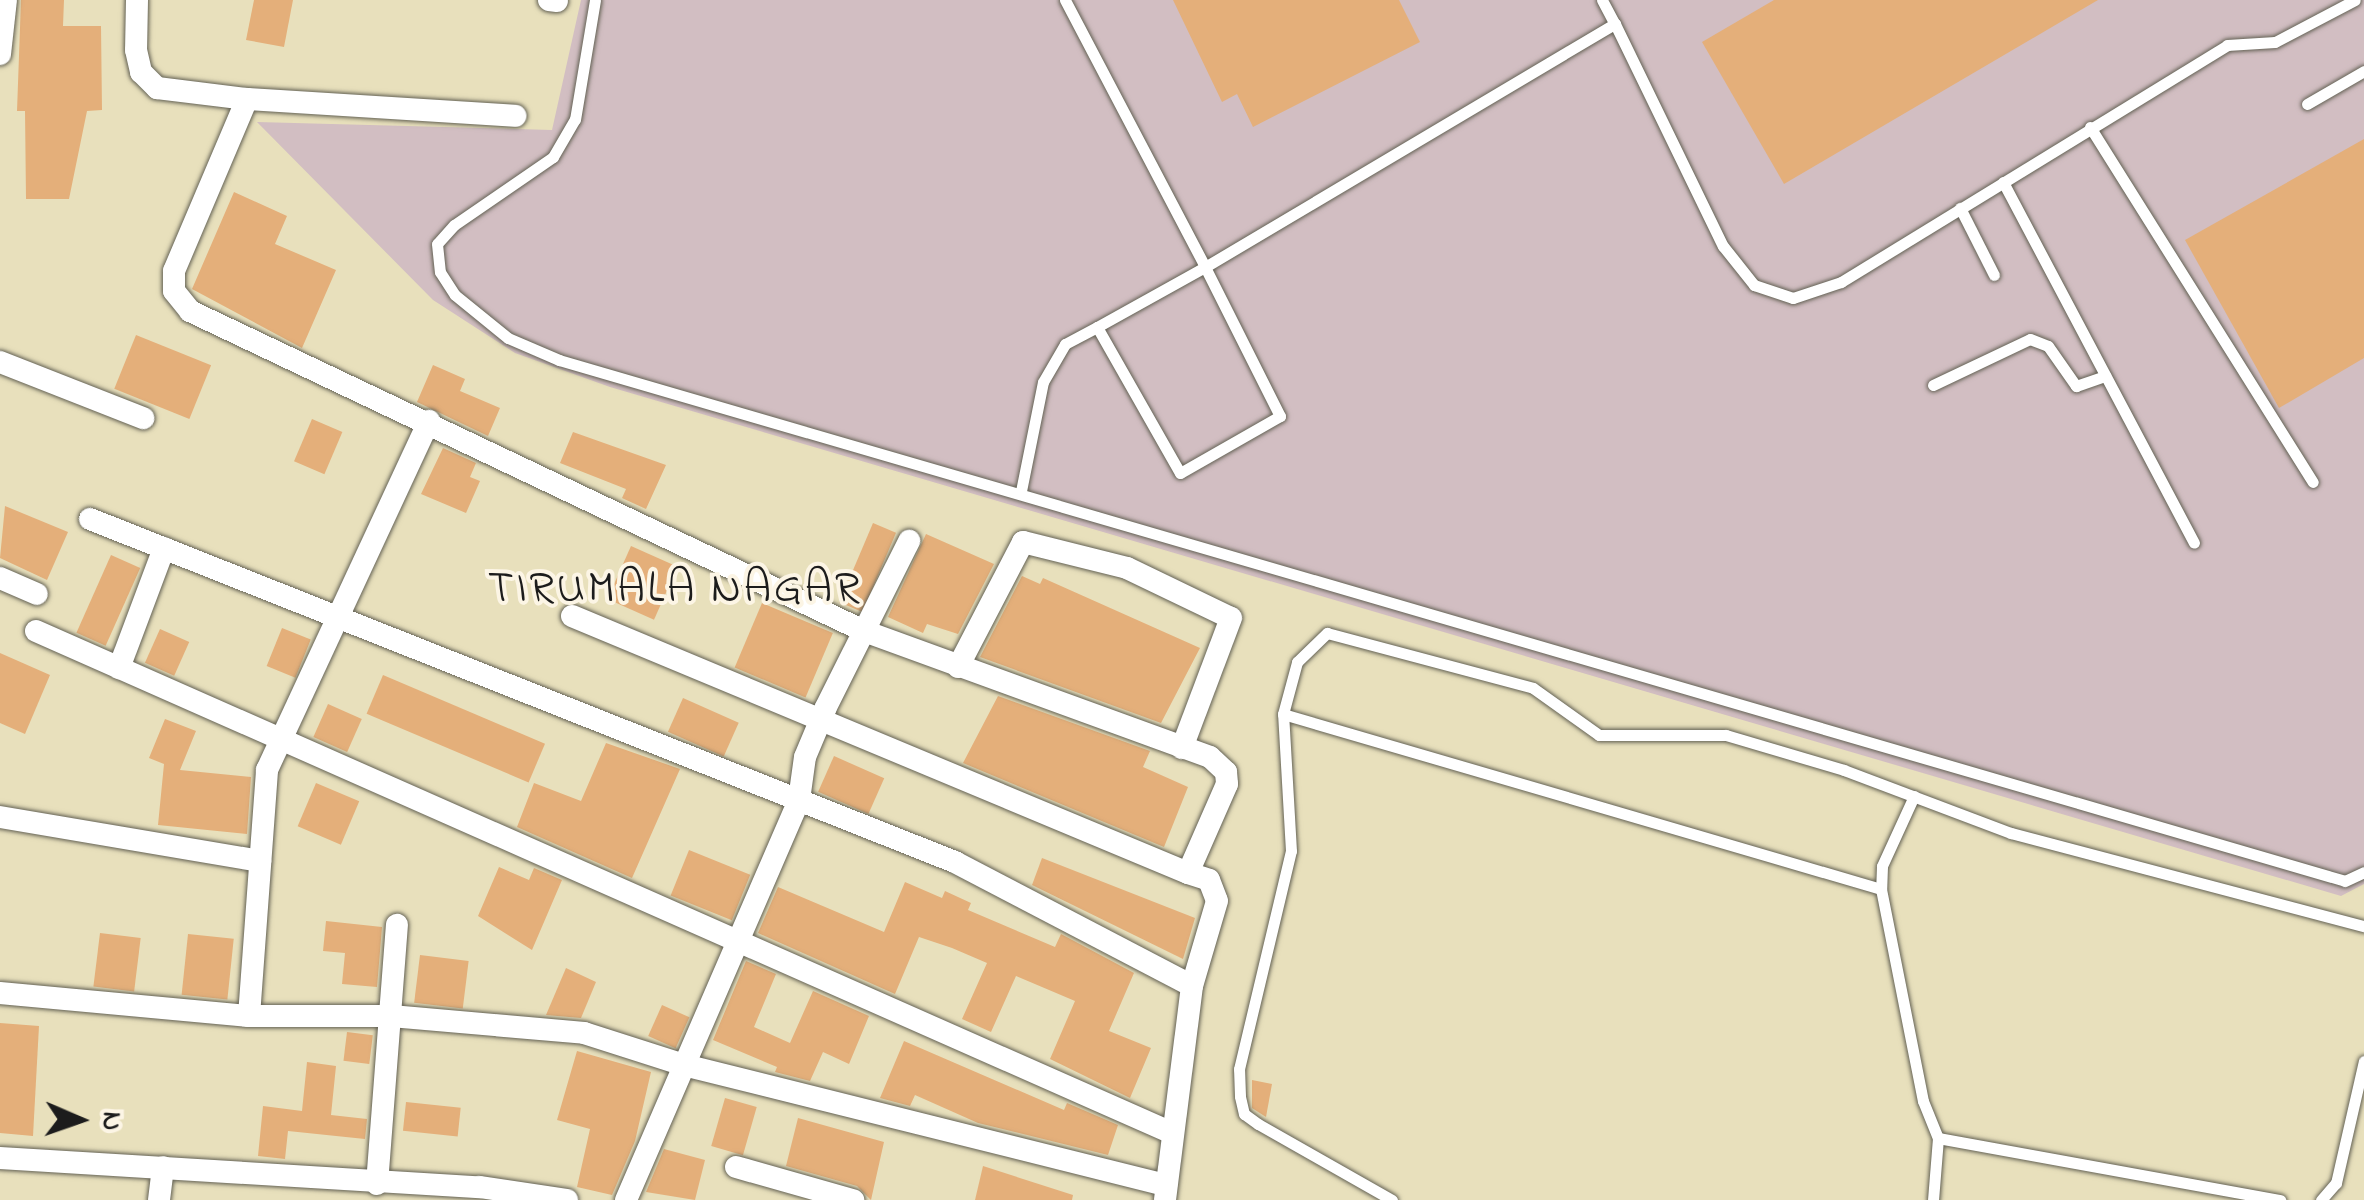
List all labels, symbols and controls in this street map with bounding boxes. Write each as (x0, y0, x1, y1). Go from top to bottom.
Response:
district label: TIRUMALA NAGAR (488, 564, 862, 618)
north arrow (30, 1070, 130, 1170)
text: N (90, 1111, 131, 1131)

